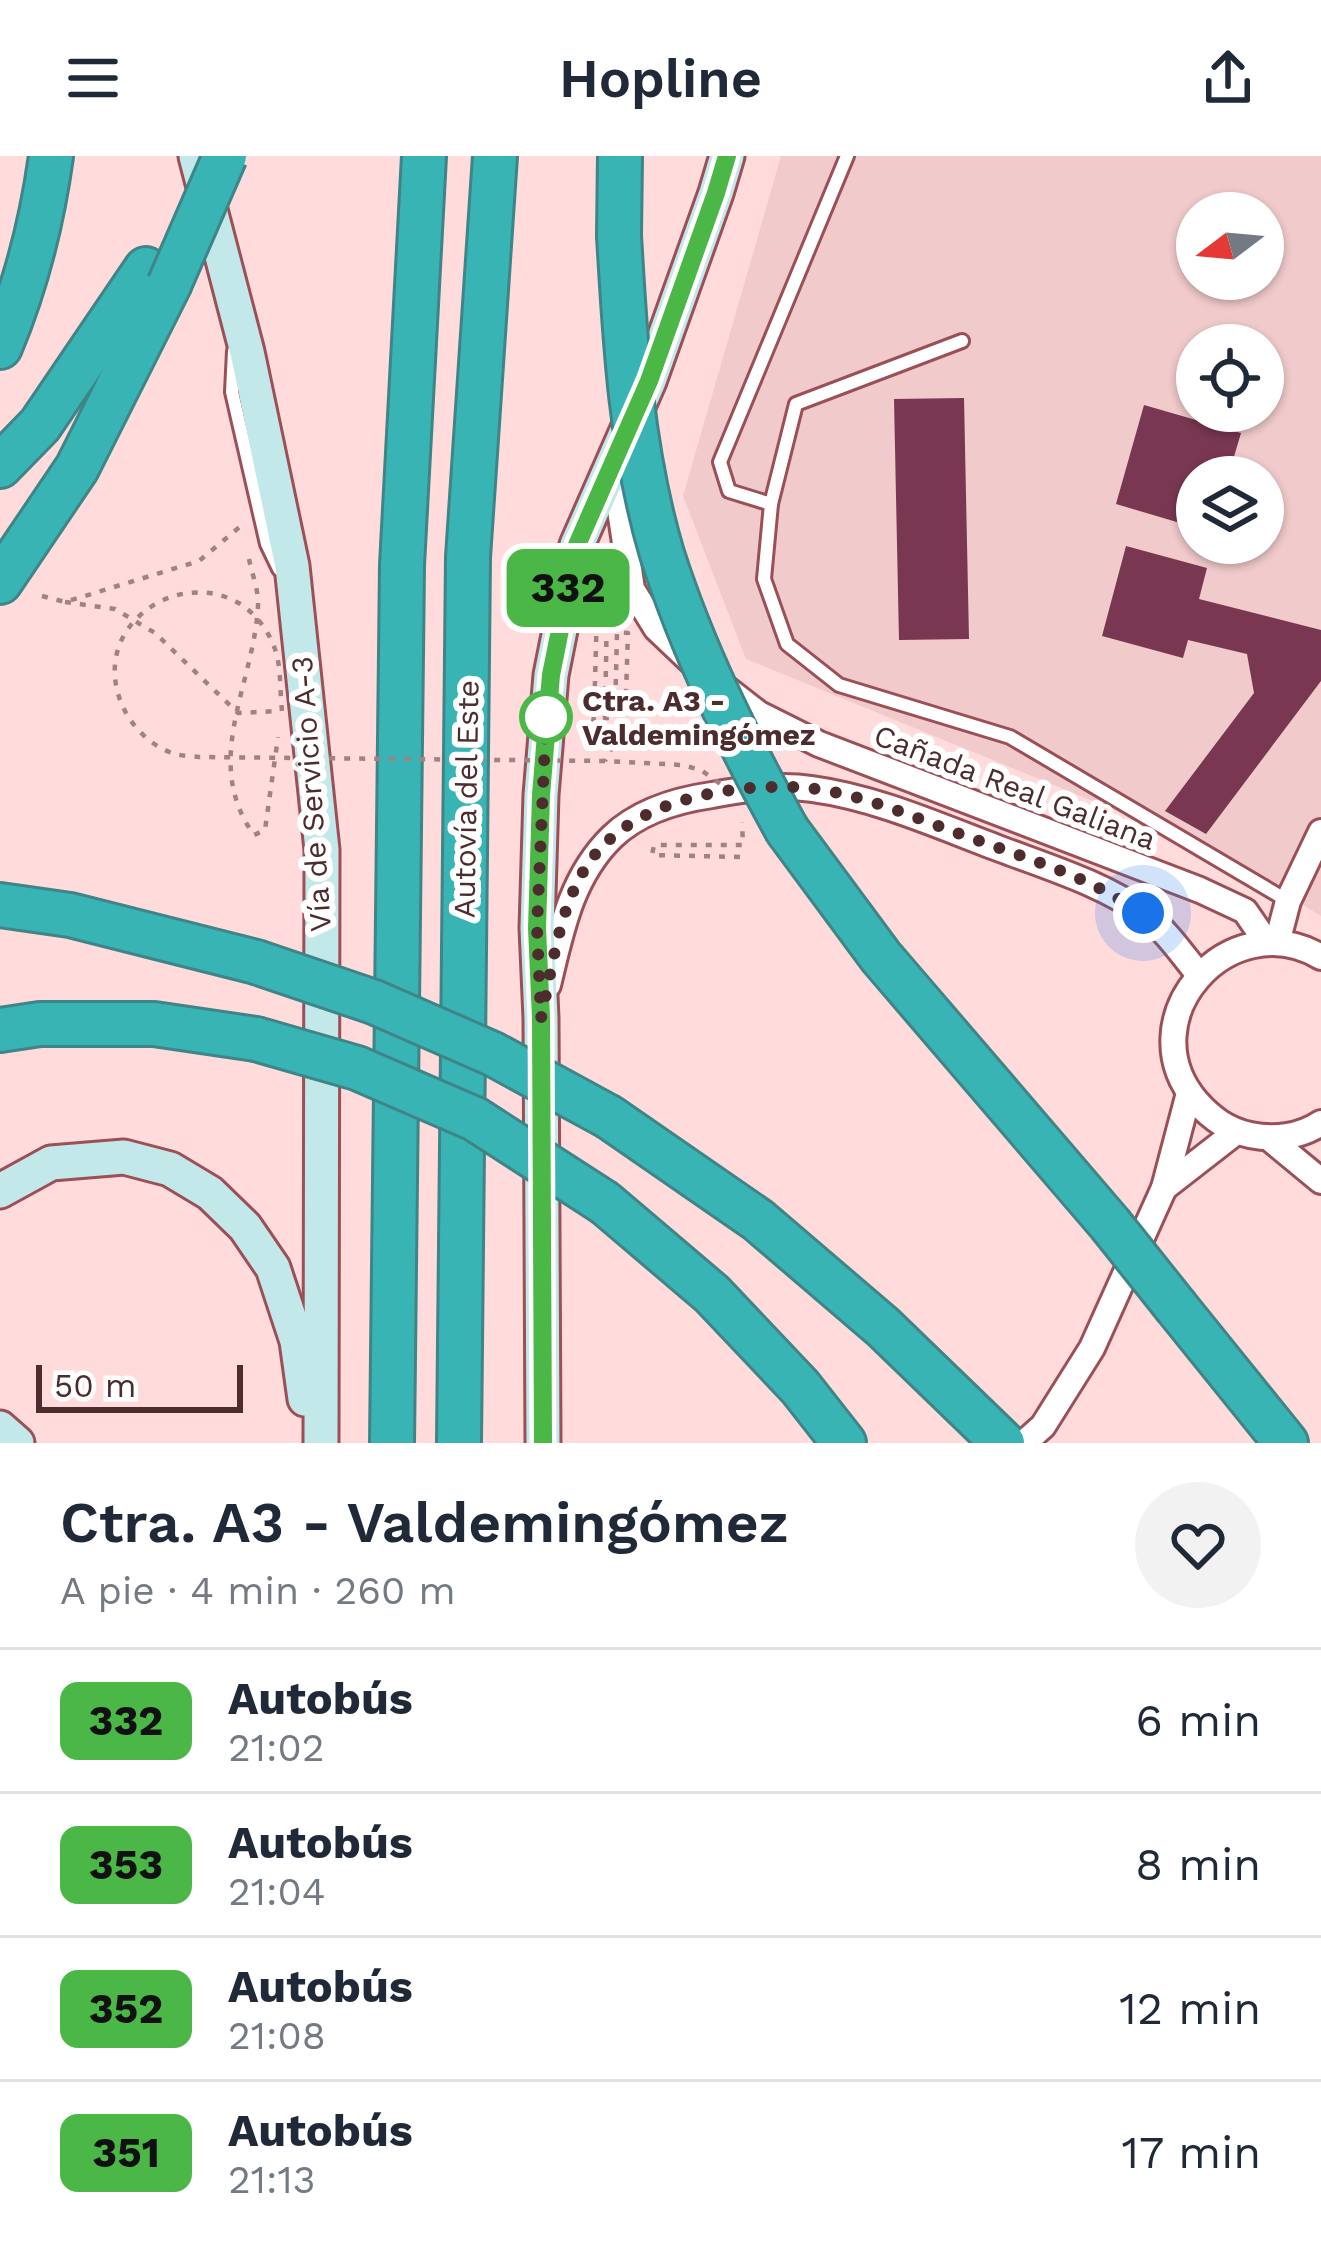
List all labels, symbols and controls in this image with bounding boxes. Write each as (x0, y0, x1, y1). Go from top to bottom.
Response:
icon: menu (60, 45, 126, 111)
icon: share (1195, 45, 1261, 111)
text: Hopline (559, 47, 762, 110)
north arrow (1176, 192, 1284, 300)
map controls (1176, 192, 1284, 564)
button: locate (1176, 324, 1284, 432)
button: layers (1176, 456, 1284, 564)
line badge: 332 (499, 549, 637, 627)
text: 332 (531, 563, 605, 612)
street label: Vía de Servicio A-3 (284, 655, 338, 933)
street label: Autovía del Este (446, 680, 486, 918)
place label: Ctra. A3 - Valdemingómez (582, 683, 815, 752)
marker: Ctra. A3 - Valdemingómez (521, 692, 571, 742)
street label: Cañada Real Galiana (869, 717, 1161, 857)
your location (1113, 883, 1173, 943)
scale bar (36, 1359, 243, 1412)
text: 50 m (54, 1366, 136, 1405)
button: heart (1135, 1482, 1261, 1608)
text: Ctra. A3 - Valdemingómez (60, 1489, 789, 1556)
text: A pie · 4 min · 260 m (60, 1568, 456, 1613)
text: Autobús (228, 1672, 413, 1725)
text: 6 min (1136, 1694, 1261, 1747)
text: 332 (89, 1696, 163, 1745)
text: 21:02 (228, 1725, 325, 1770)
text: Autobús (228, 1816, 413, 1869)
text: 8 min (1135, 1838, 1261, 1891)
text: 353 (89, 1840, 163, 1889)
text: 21:04 (228, 1869, 326, 1914)
text: Autobús (228, 1960, 413, 2013)
text: 12 min (1119, 1982, 1261, 2035)
text: 352 (89, 1984, 163, 2033)
text: 21:08 (228, 2013, 326, 2058)
text: Autobús (228, 2104, 413, 2157)
text: 17 min (1121, 2126, 1261, 2179)
text: 351 (92, 2128, 160, 2177)
text: 21:13 (228, 2157, 315, 2202)

